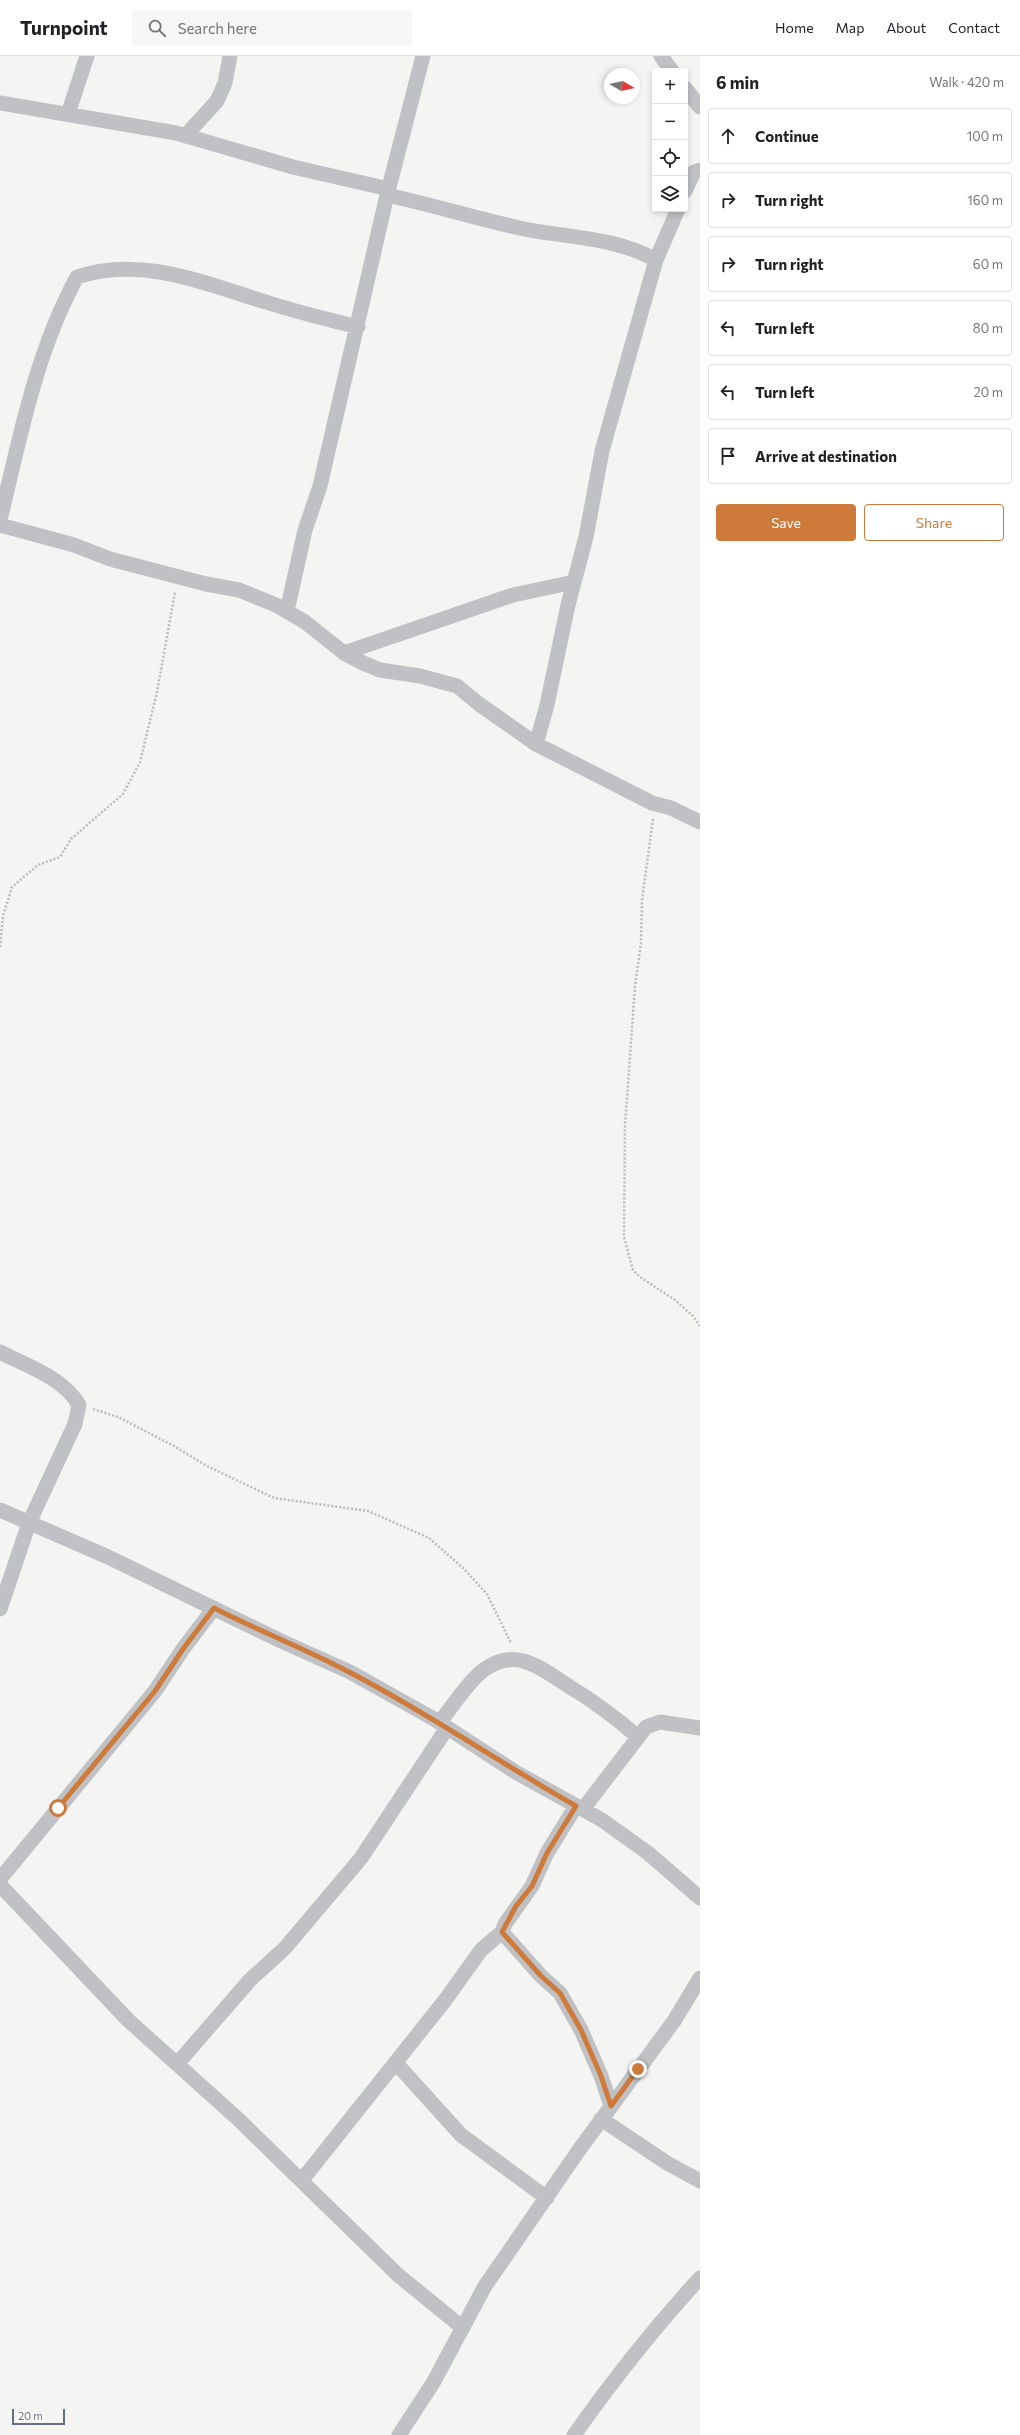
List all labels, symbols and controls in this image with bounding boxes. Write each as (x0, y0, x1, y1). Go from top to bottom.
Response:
search box (132, 10, 412, 46)
text: Turnpoint (20, 16, 108, 39)
icon: search (146, 17, 168, 39)
text: Search here (178, 19, 257, 37)
text: Home (775, 19, 814, 36)
text: Map (836, 19, 864, 36)
text: About (886, 19, 926, 36)
text: Contact (948, 19, 1000, 36)
north arrow (604, 68, 640, 104)
map controls (652, 68, 688, 212)
button: + (652, 68, 688, 104)
text: 6 min (716, 72, 759, 93)
text: Walk · 420 m (929, 74, 1004, 90)
button: − (652, 104, 688, 140)
icon: ahead (717, 125, 739, 147)
text: Continue (755, 127, 819, 145)
text: 100 m (967, 128, 1003, 144)
button: locate (652, 140, 688, 176)
button: layers (652, 176, 688, 212)
icon: right (717, 189, 739, 211)
text: Turn right (755, 191, 824, 209)
text: 160 m (967, 192, 1003, 208)
icon: right (717, 253, 739, 275)
text: Turn right (755, 255, 824, 273)
text: 60 m (973, 256, 1003, 272)
icon: left (717, 317, 739, 339)
text: Turn left (755, 319, 814, 337)
text: 80 m (973, 320, 1003, 336)
icon: left (717, 381, 739, 403)
text: Turn left (755, 383, 814, 401)
text: 20 m (974, 384, 1003, 400)
icon: arrive (717, 445, 739, 467)
text: Arrive at destination (755, 447, 897, 465)
button: Save (716, 504, 856, 541)
button: Share (864, 504, 1004, 541)
route start (49, 1799, 67, 1817)
route end (629, 2060, 647, 2078)
scale bar (12, 2407, 65, 2426)
text: 20 m (18, 2409, 43, 2422)

